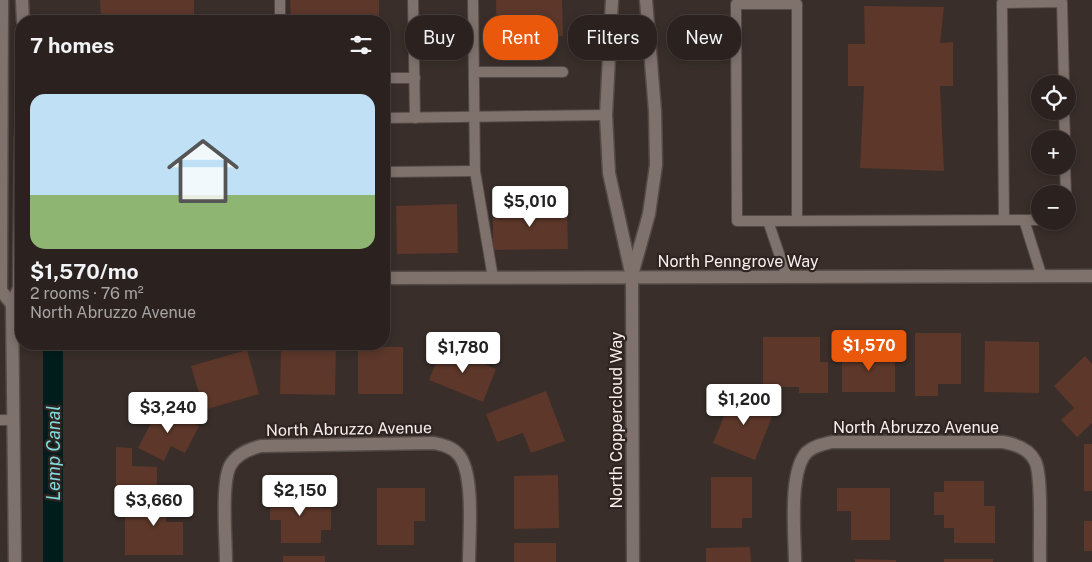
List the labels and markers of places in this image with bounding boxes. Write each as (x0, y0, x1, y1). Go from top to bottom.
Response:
pin: $5,010 (489, 186, 571, 228)
pin: $1,570 (828, 330, 910, 372)
pin: $1,780 (422, 332, 504, 374)
pin: $1,200 (703, 384, 785, 426)
pin: $3,240 (127, 392, 209, 434)
pin: $2,150 (259, 474, 341, 517)
pin: $3,660 (113, 484, 195, 527)

